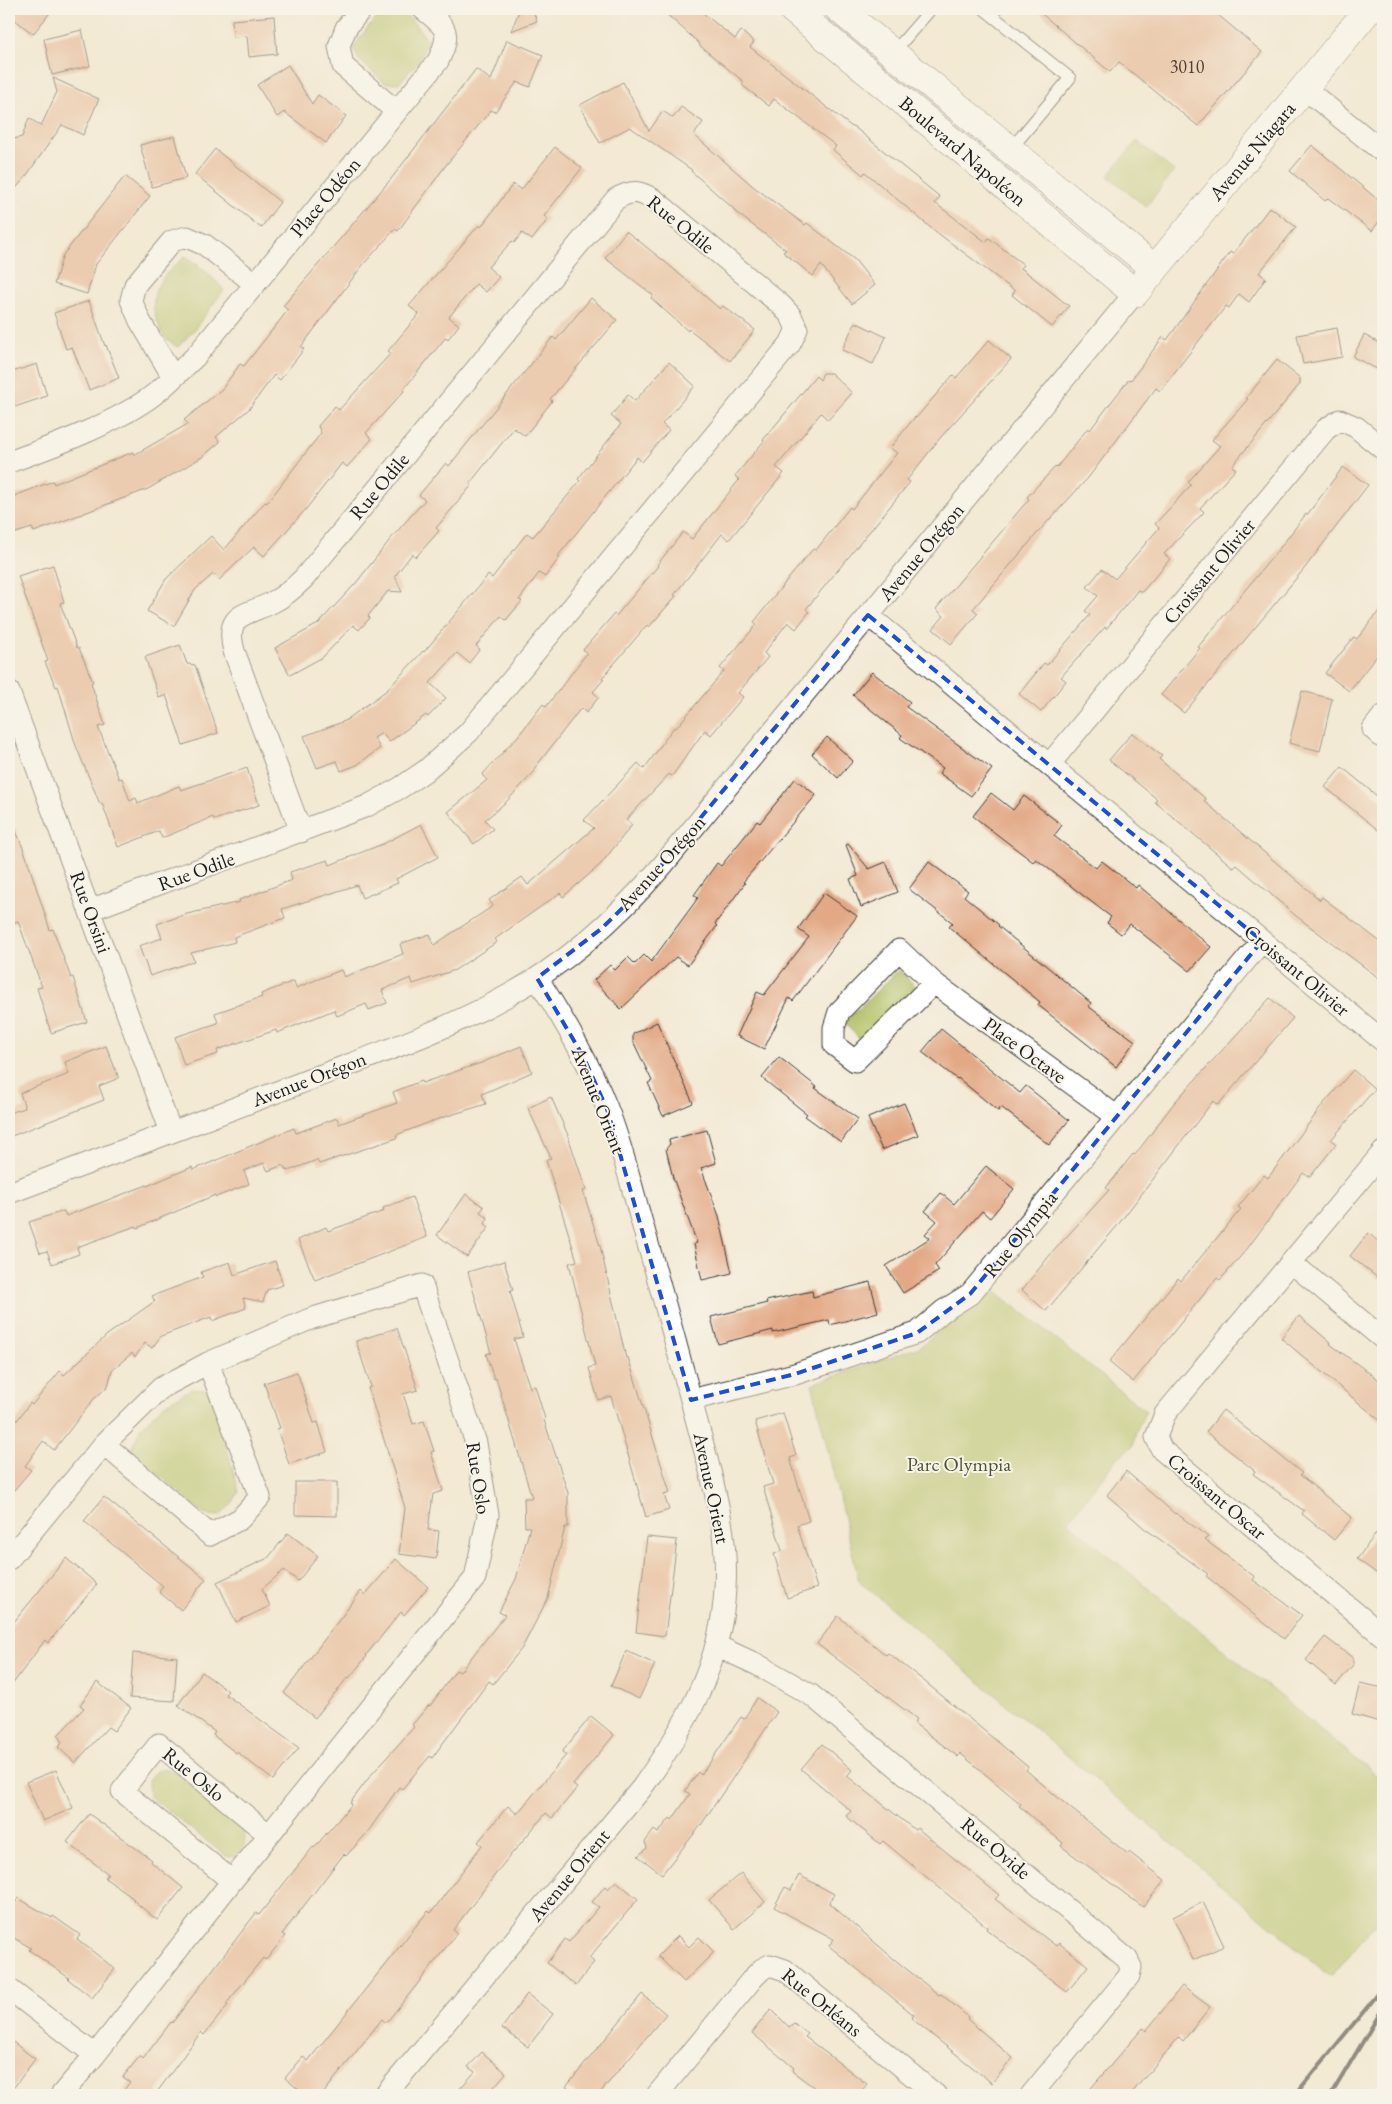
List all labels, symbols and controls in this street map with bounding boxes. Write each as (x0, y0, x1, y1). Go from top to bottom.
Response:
house number: 3010 (1170, 55, 1205, 78)
street label: Boulevard Napoléon (894, 90, 1032, 212)
street label: Avenue Niagara (1202, 96, 1301, 207)
street label: Place Odéon (284, 151, 366, 242)
street label: Rue Odile (642, 189, 720, 259)
street label: Rue Odile (343, 447, 415, 525)
street label: Avenue Orégon (872, 497, 970, 607)
street label: Croissant Olivier (1157, 512, 1261, 629)
street label: Avenue Orégon (610, 809, 711, 917)
street label: Rue Odile (154, 845, 238, 897)
street label: Rue Orsini (64, 867, 118, 957)
street label: Croissant Olivier (1239, 918, 1356, 1022)
street label: Place Octave (978, 1011, 1072, 1089)
street label: Avenue Orient (565, 1042, 632, 1158)
street label: Avenue Orégon (247, 1045, 370, 1113)
street label: Rue Olympia (977, 1185, 1063, 1283)
street label: Avenue Orient (687, 1429, 737, 1547)
street label: Rue Oslo (460, 1440, 498, 1516)
street label: Croissant Oscar (1162, 1447, 1272, 1545)
park label: Parc Olympia (907, 1451, 1011, 1477)
street label: Rue Oslo (157, 1741, 231, 1807)
street label: Rue Ovide (956, 1811, 1036, 1885)
street label: Avenue Orient (522, 1823, 616, 1927)
street label: Rue Orléans (776, 1962, 868, 2042)

